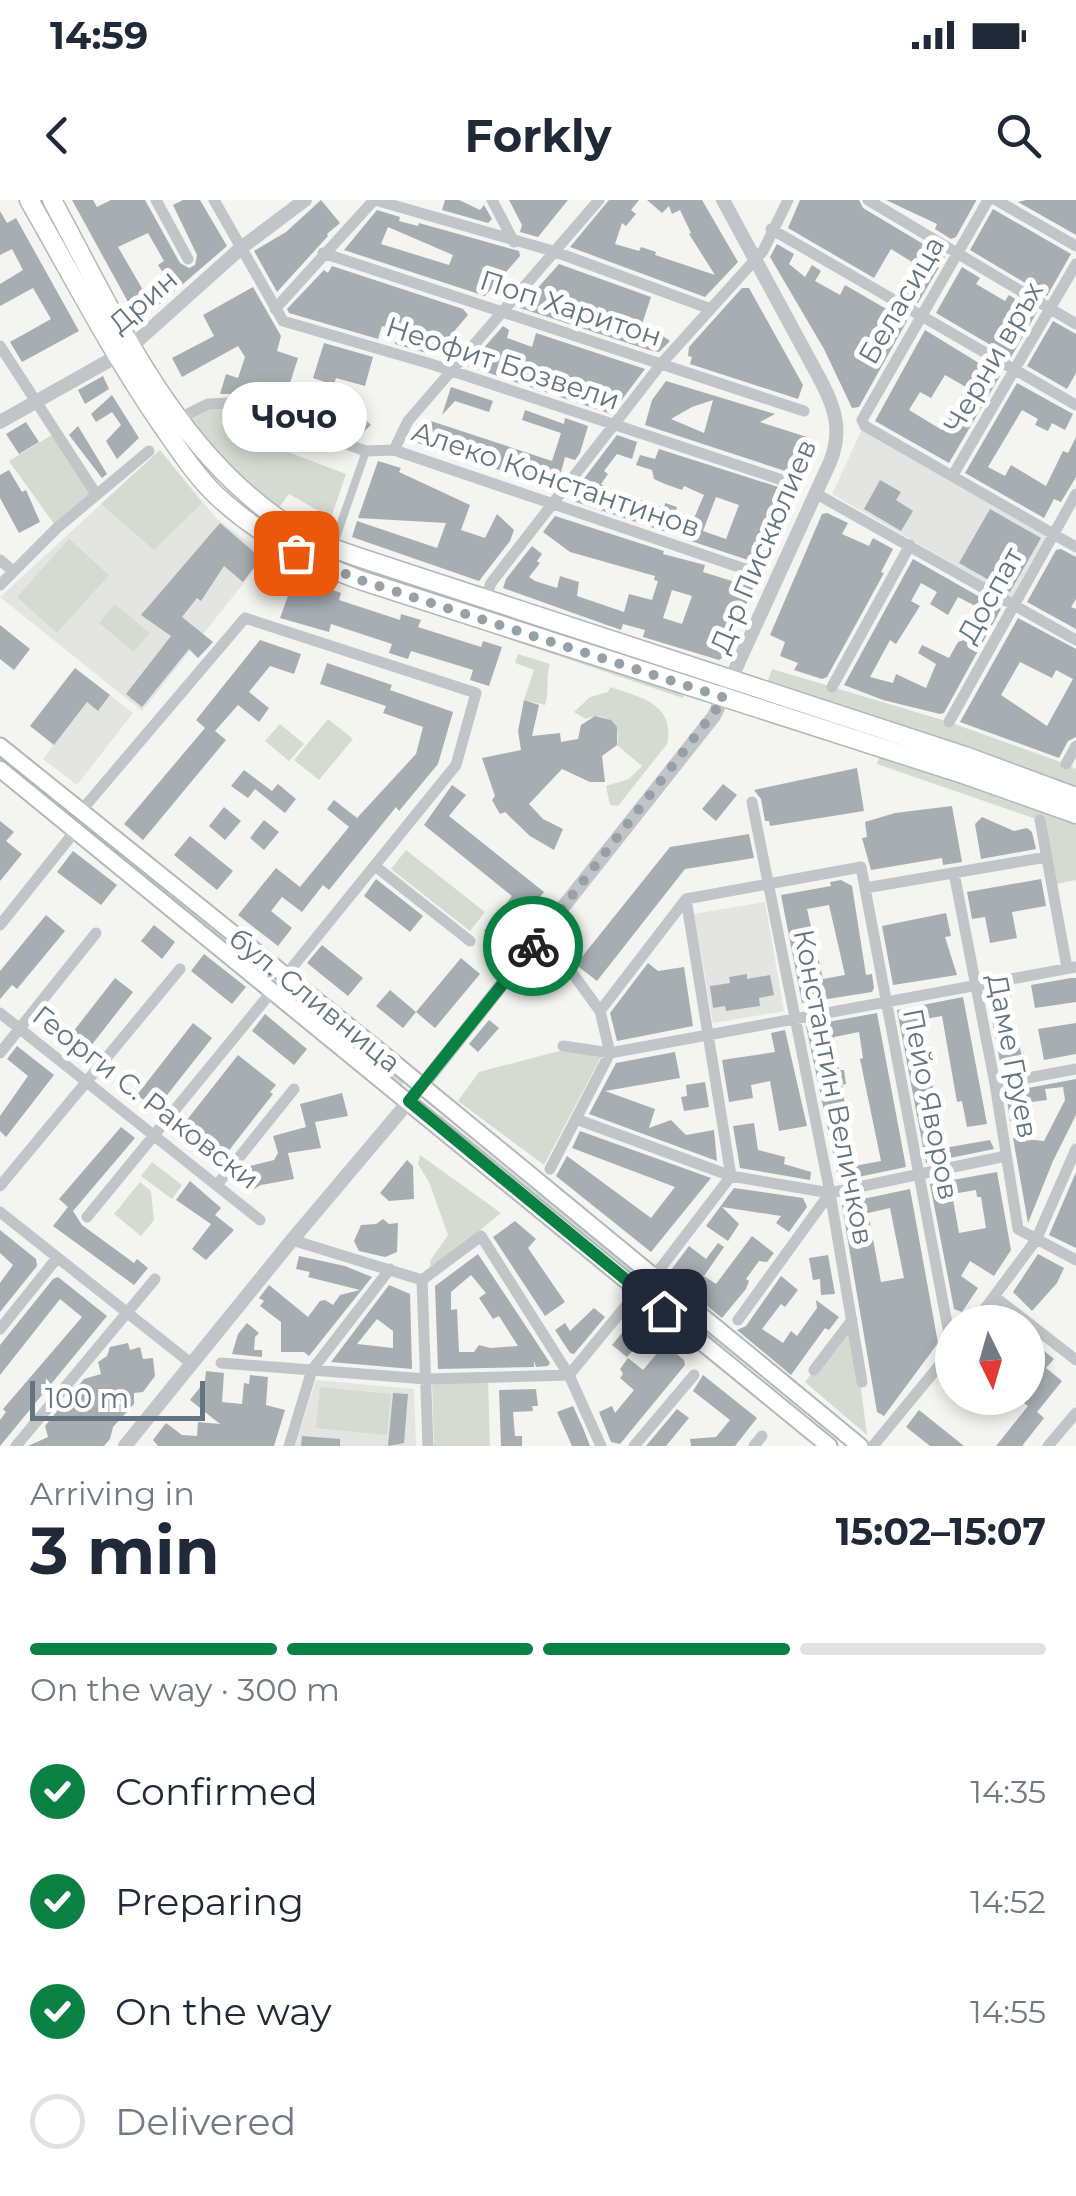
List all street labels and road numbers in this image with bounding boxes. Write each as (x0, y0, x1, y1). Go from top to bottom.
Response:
street label: Беласица (851, 230, 951, 370)
street label: Дрин (102, 262, 184, 340)
street label: Поп Харитон (476, 263, 666, 353)
street label: Черни връх (936, 275, 1050, 439)
street label: Неофит Бозвели (382, 309, 624, 417)
street label: Алеко Константинов (407, 414, 705, 544)
street label: Д-р Пискюлиев (703, 434, 823, 658)
street label: Доспат (950, 541, 1030, 649)
street label: бул. Сливница (222, 920, 408, 1080)
street label: Константин Величков (787, 926, 881, 1248)
street label: Даме Груев (980, 971, 1046, 1141)
street label: Георги С. Раковски (26, 998, 266, 1196)
street label: Пейо Яворов (896, 1005, 966, 1203)

